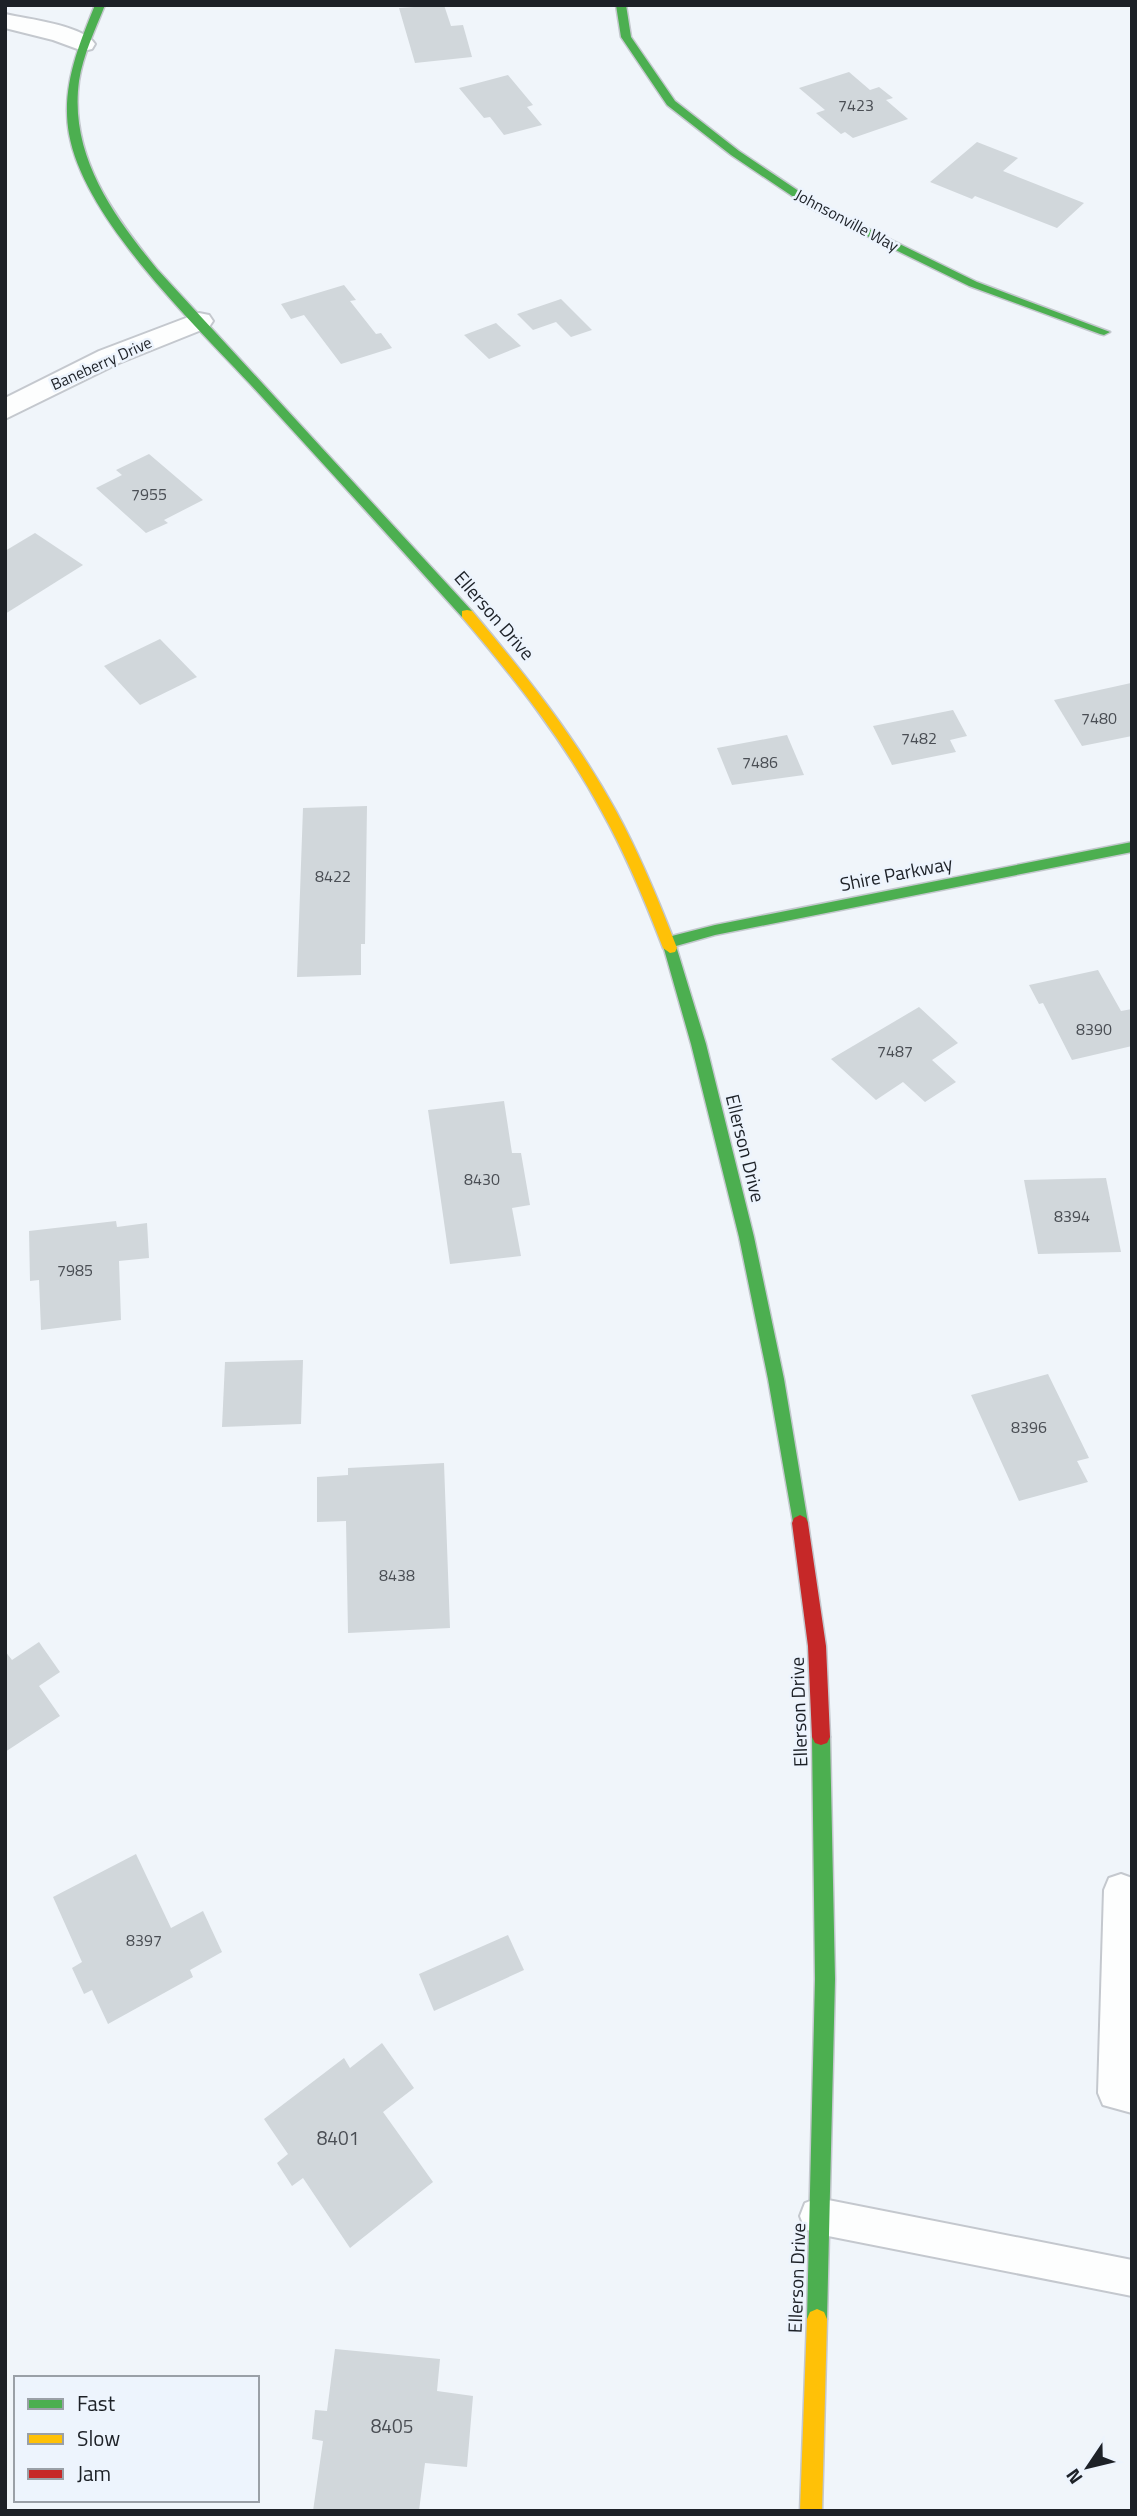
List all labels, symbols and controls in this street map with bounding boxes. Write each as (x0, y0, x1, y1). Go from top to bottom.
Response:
house number: 7423 (838, 93, 874, 117)
street label: Johnsonville Way (791, 183, 903, 258)
street label: Baneberry Drive (47, 330, 155, 396)
house number: 7955 (131, 482, 167, 506)
street label: Ellerson Drive (448, 564, 542, 666)
house number: 7480 (1081, 706, 1117, 730)
house number: 7482 (901, 726, 937, 750)
house number: 7486 (742, 750, 778, 774)
street label: Shire Parkway (837, 848, 955, 898)
house number: 8422 (315, 864, 351, 888)
house number: 8390 (1076, 1017, 1112, 1041)
house number: 7487 (877, 1039, 913, 1063)
street label: Ellerson Drive (719, 1091, 773, 1205)
house number: 8430 (464, 1167, 500, 1191)
house number: 8394 (1054, 1204, 1090, 1228)
house number: 7985 (57, 1258, 93, 1282)
house number: 8396 (1011, 1415, 1047, 1439)
house number: 8438 (379, 1563, 415, 1587)
street label: Ellerson Drive (782, 1656, 814, 1768)
house number: 8397 (126, 1928, 162, 1952)
house number: 8401 (317, 2123, 359, 2152)
street label: Ellerson Drive (780, 2222, 812, 2334)
legend (14, 2376, 259, 2502)
text: Fast (77, 2387, 116, 2419)
house number: 8405 (371, 2411, 413, 2440)
text: Slow (77, 2422, 120, 2454)
north arrow (1053, 2432, 1123, 2502)
text: Jam (77, 2457, 111, 2489)
text: N (1058, 2463, 1089, 2491)

